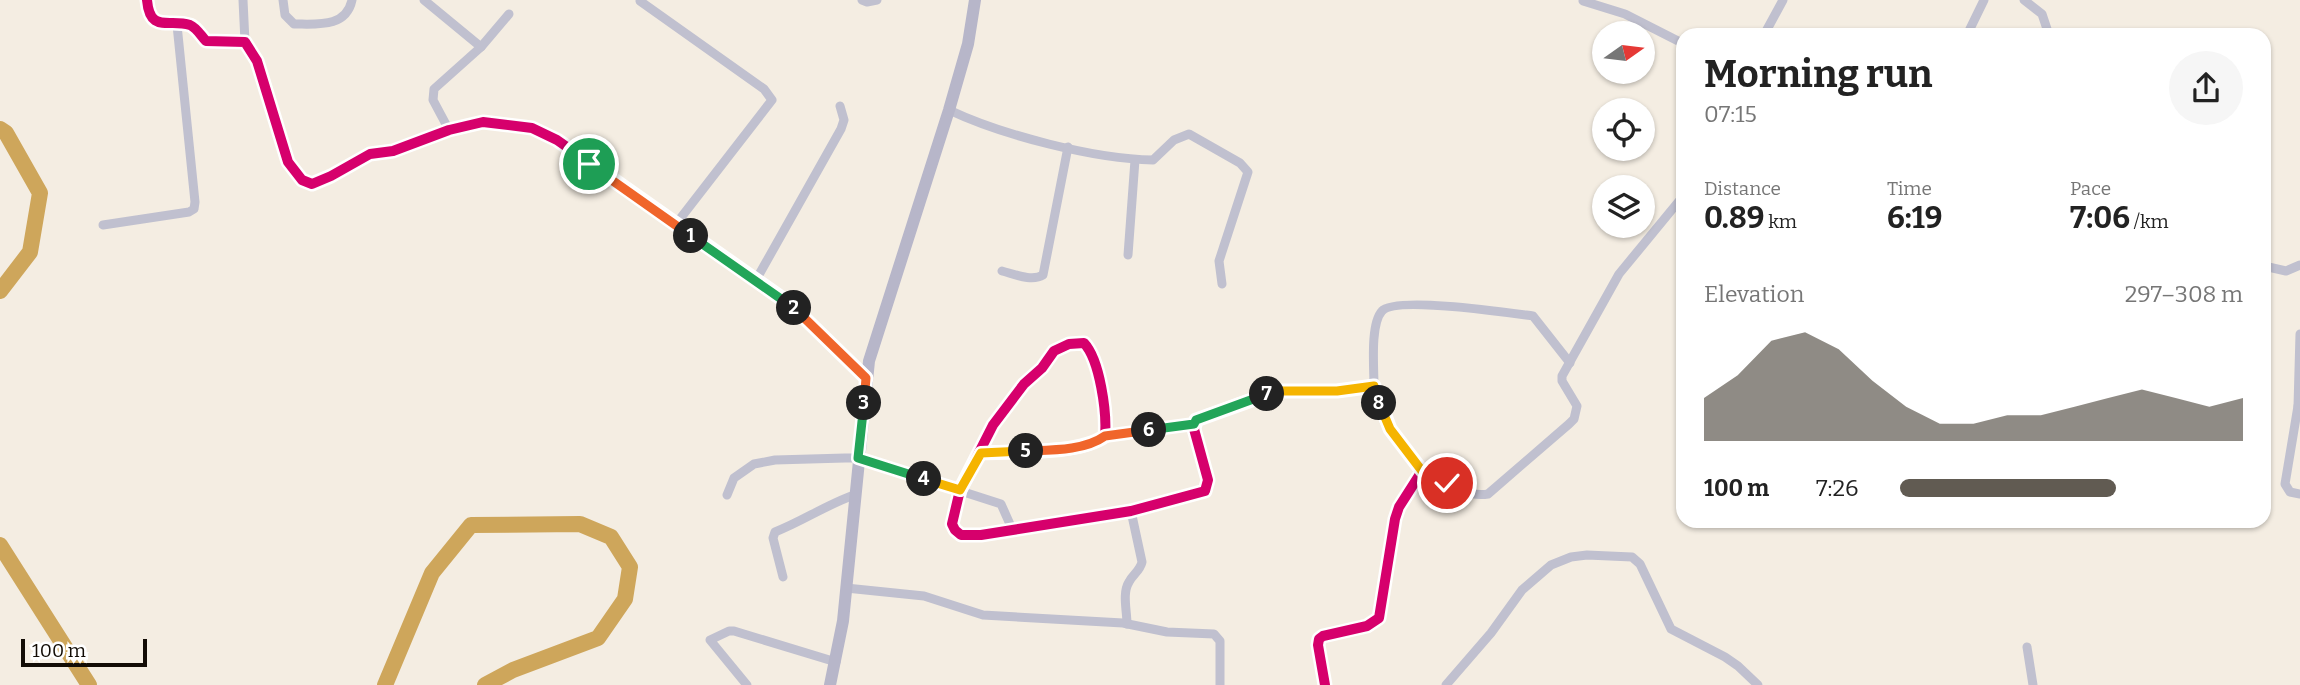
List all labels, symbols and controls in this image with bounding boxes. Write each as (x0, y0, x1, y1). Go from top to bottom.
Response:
north arrow (1592, 21, 1656, 84)
map controls (1592, 21, 1655, 238)
text: Morning run (1704, 51, 1932, 97)
button: share (2169, 51, 2243, 125)
button: locate (1592, 98, 1655, 161)
text: 07:15 (1704, 100, 1757, 128)
pin (559, 134, 619, 194)
icon: arrive (570, 145, 608, 183)
button: layers (1592, 175, 1655, 238)
text: Distance (1704, 177, 1781, 200)
text: Time (1887, 177, 1932, 200)
text: Pace (2070, 177, 2111, 200)
text: 0.89 (1704, 200, 1764, 236)
text: 6:19 (1887, 200, 1942, 236)
text: 7:06 (2070, 200, 2130, 236)
text: km (1764, 210, 1797, 233)
text: /km (2130, 210, 2169, 233)
pin: 1 (674, 218, 708, 254)
text: 1 (686, 224, 695, 247)
text: Elevation (1704, 280, 1804, 308)
text: 297–308 m (2125, 280, 2243, 308)
pin: 2 (776, 290, 812, 326)
text: 2 (788, 296, 799, 319)
pin: 7 (1250, 376, 1284, 412)
text: 7 (1261, 382, 1272, 405)
pin: 3 (846, 386, 882, 420)
pin: 8 (1362, 386, 1396, 420)
text: 3 (858, 391, 869, 414)
text: 8 (1373, 391, 1384, 414)
pin: 6 (1132, 412, 1166, 448)
text: 6 (1143, 418, 1154, 441)
pin: 5 (1009, 434, 1044, 468)
text: 5 (1020, 439, 1031, 462)
pin (1417, 453, 1477, 513)
pin: 4 (906, 462, 942, 496)
icon: check (1428, 464, 1466, 502)
text: 4 (918, 467, 929, 490)
text: 100 m (1704, 474, 1769, 502)
text: 7:26 (1816, 474, 1858, 502)
scale bar (21, 636, 147, 668)
text: 100 m (32, 639, 86, 662)

